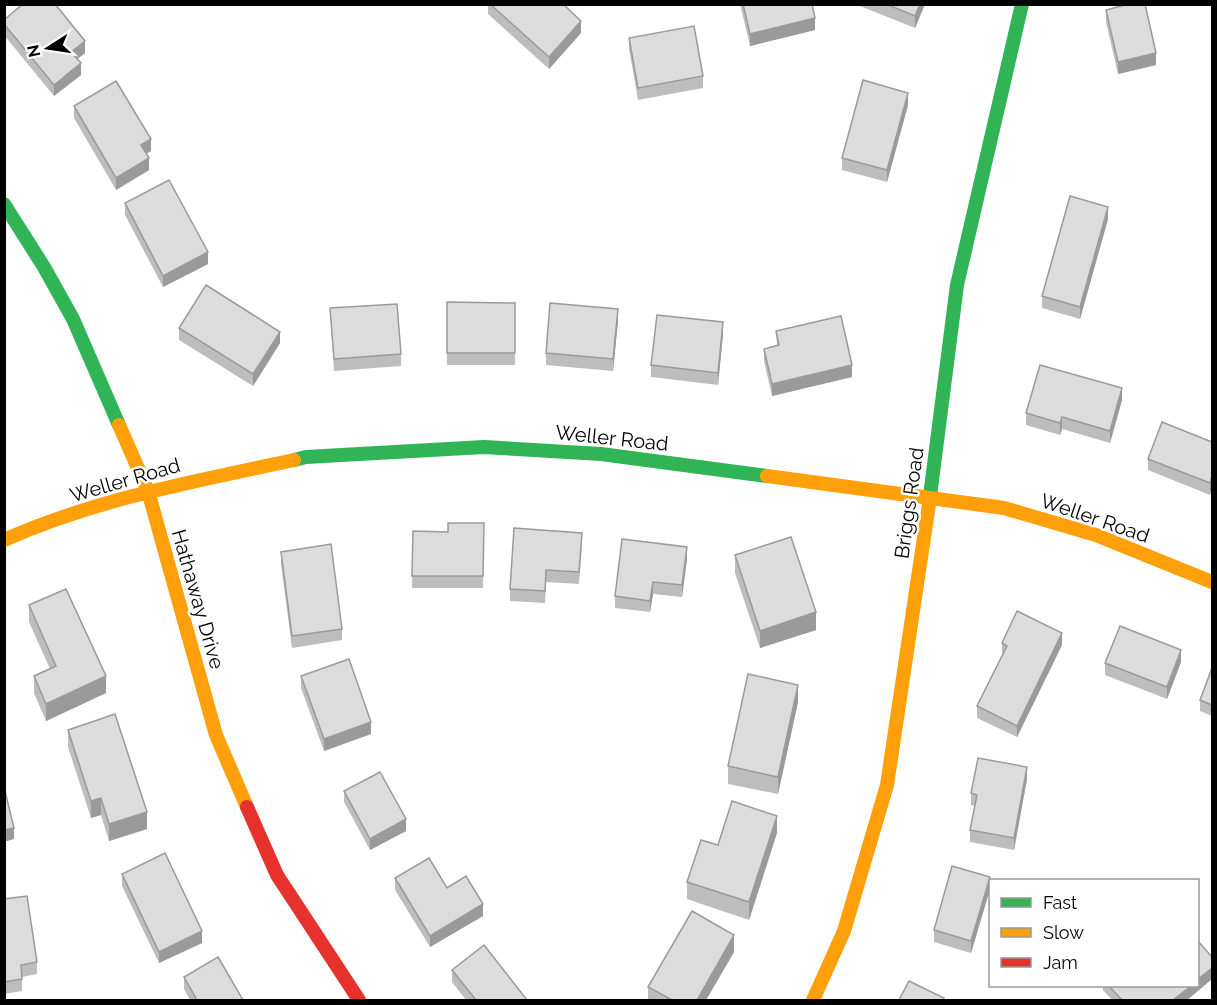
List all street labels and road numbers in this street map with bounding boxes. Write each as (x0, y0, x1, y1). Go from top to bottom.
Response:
street label: Weller Road (554, 420, 670, 456)
street label: Briggs Road (889, 446, 929, 560)
street label: Weller Road (67, 453, 183, 507)
street label: Weller Road (1037, 488, 1153, 548)
street label: Hathaway Drive (167, 526, 229, 672)

